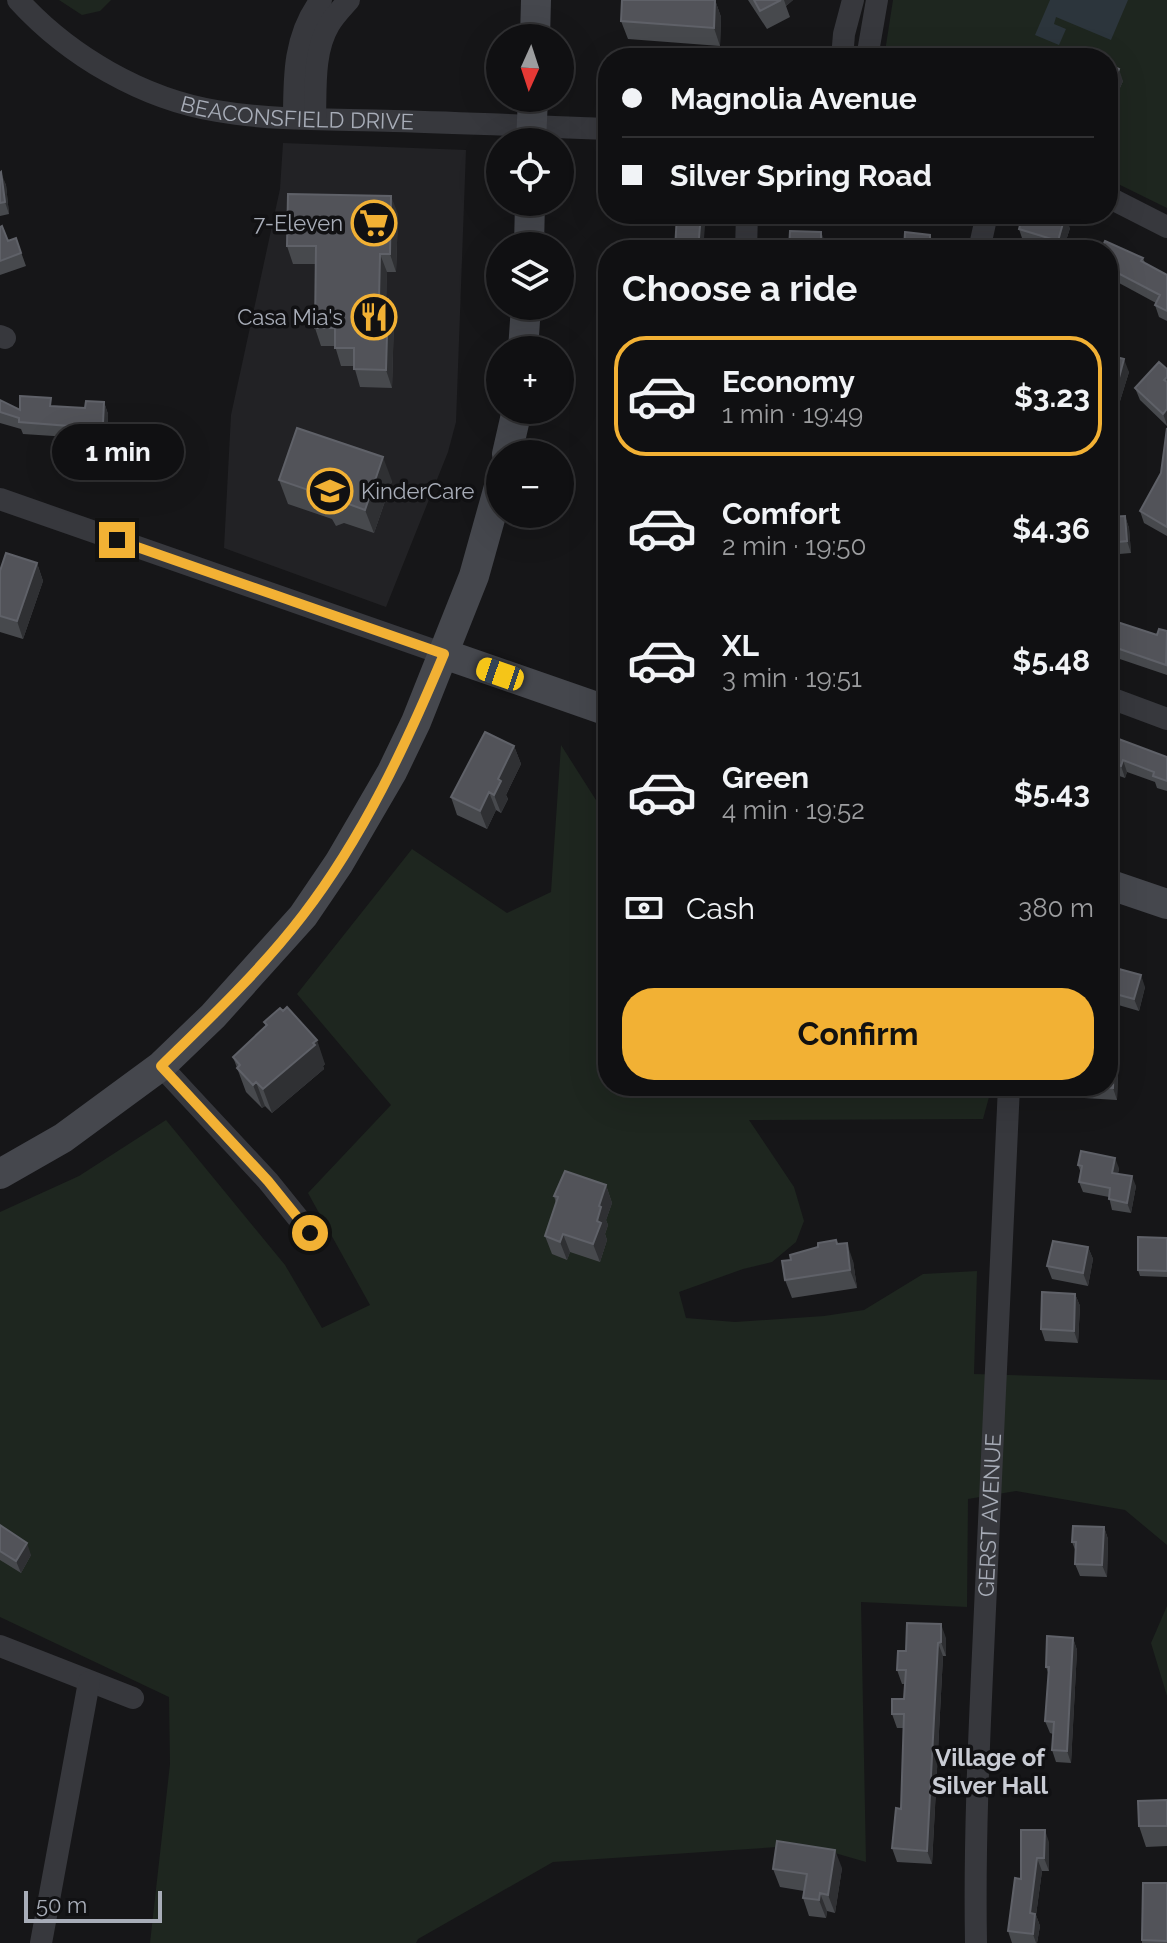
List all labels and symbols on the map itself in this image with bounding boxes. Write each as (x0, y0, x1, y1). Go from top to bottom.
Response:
north arrow (486, 24, 574, 112)
street label: BEACONSFIELD DRIVE (178, 90, 414, 135)
supermarket icon: 7-Eleven (350, 199, 398, 247)
place label: 7-Eleven (254, 210, 343, 236)
restaurant icon: Casa Mia's (350, 293, 398, 341)
place label: Casa Mia's (237, 304, 343, 330)
callout: 1 min (51, 424, 183, 480)
school or university icon: KinderCare (306, 467, 354, 515)
place label: KinderCare (361, 478, 475, 504)
route end (99, 522, 135, 558)
car (473, 655, 527, 693)
route start (292, 1215, 328, 1251)
street label: GERST AVENUE (973, 1433, 1006, 1598)
district label: Village of Silver Hall (932, 1743, 1048, 1800)
scale bar (24, 1887, 162, 1923)

